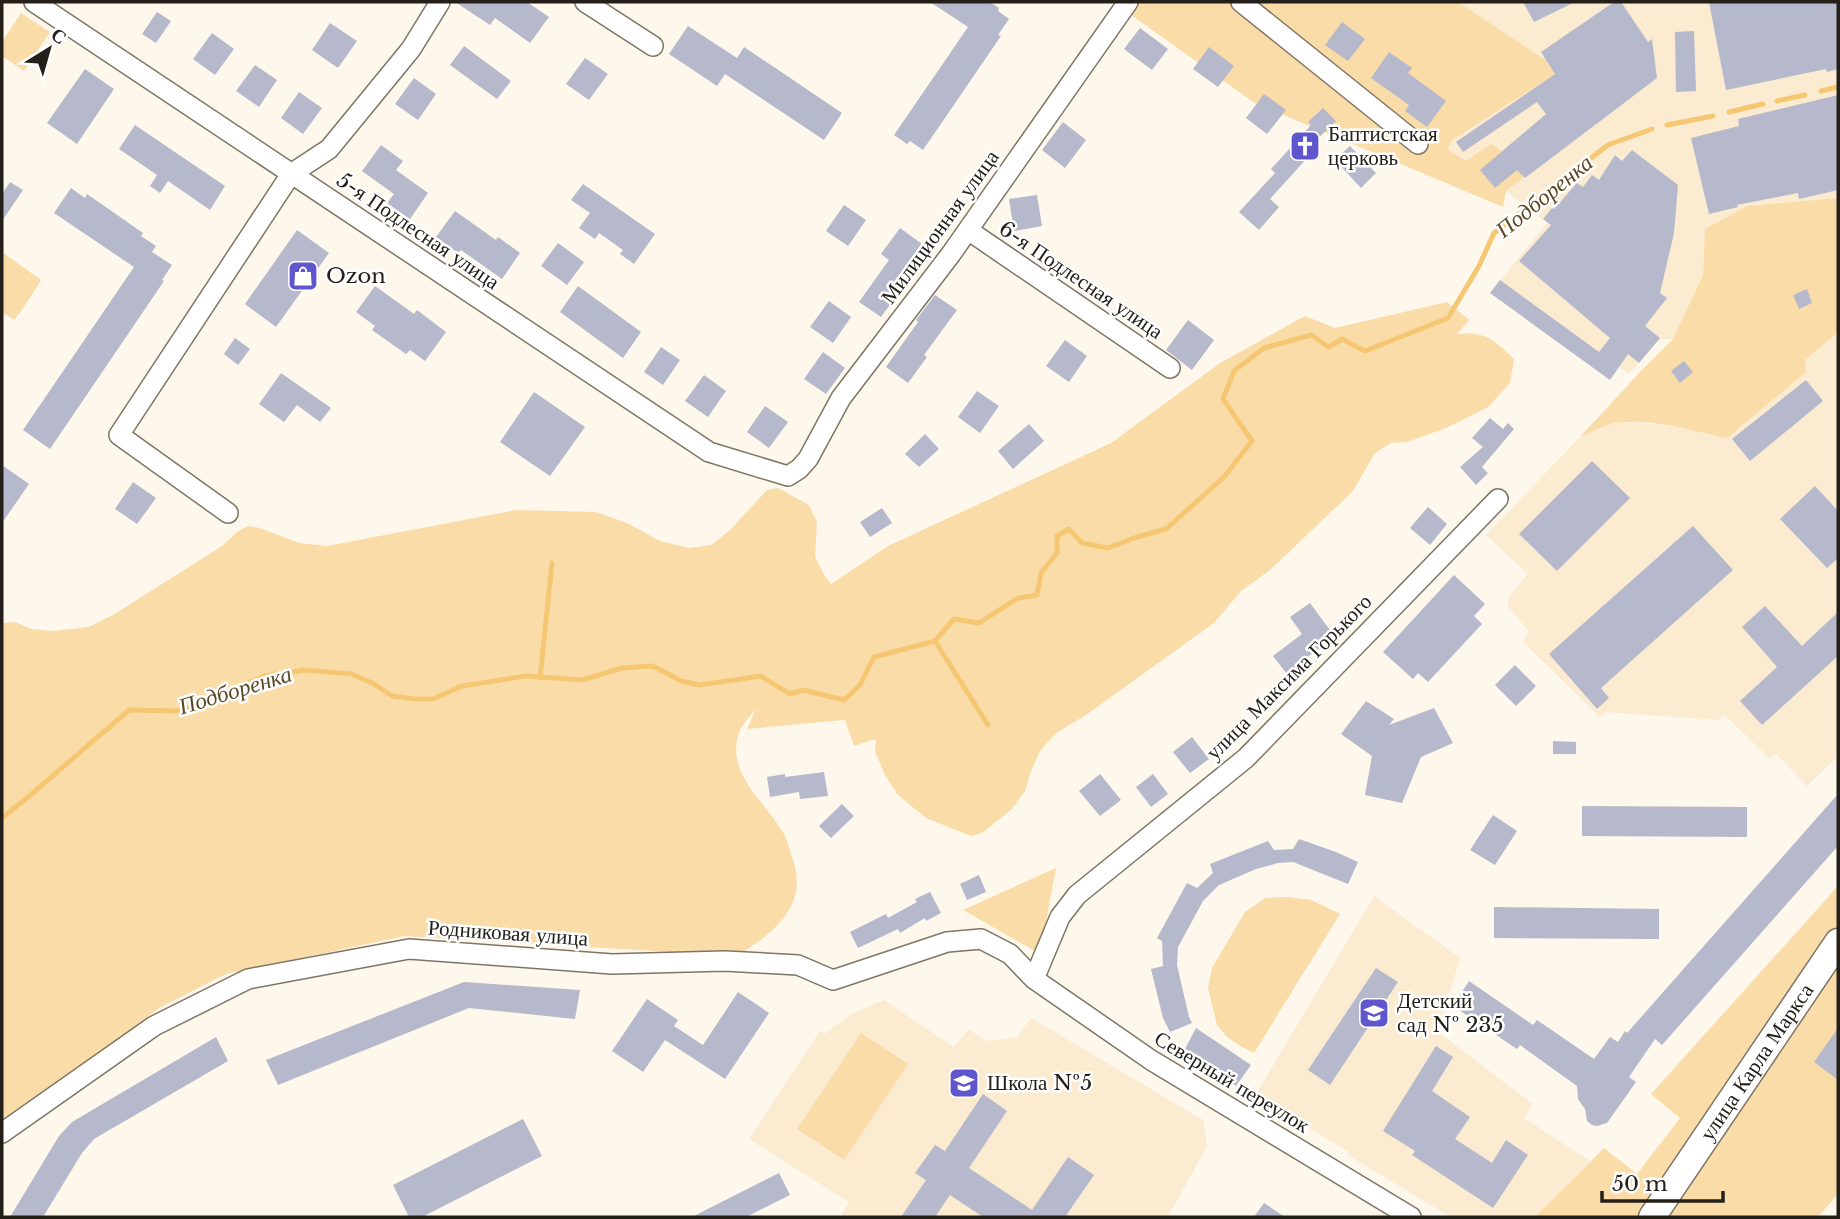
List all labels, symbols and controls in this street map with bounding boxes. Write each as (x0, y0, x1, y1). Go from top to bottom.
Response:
north arrow (14, 14, 84, 84)
text: С (47, 23, 71, 49)
place label: Баптистская церковь (1328, 121, 1438, 171)
church icon: Баптистская церковь (1288, 129, 1322, 163)
street label: Милиционная улица (875, 144, 1005, 309)
water label: Подборенка (1489, 148, 1598, 244)
street label: 5-я Подлесная улица (332, 167, 505, 296)
street label: 6-я Подлесная улица (994, 215, 1169, 345)
shop icon: Ozon (286, 259, 320, 293)
place label: Ozon (326, 263, 386, 289)
street label: улица Максима Горького (1201, 589, 1377, 765)
water label: Подборенка (174, 660, 295, 721)
street label: Родниковая улица (427, 914, 590, 952)
street label: улица Карла Маркса (1694, 978, 1820, 1146)
place label: Детский сад № 235 (1397, 988, 1503, 1038)
school or university icon: Детский сад № 235 (1357, 996, 1391, 1030)
street label: Северный переулок (1150, 1025, 1315, 1139)
school or university icon: Школа №5 (947, 1066, 981, 1100)
place label: Школа №5 (987, 1070, 1092, 1096)
scale bar (1602, 1160, 1723, 1204)
text: 50 m (1612, 1171, 1668, 1197)

